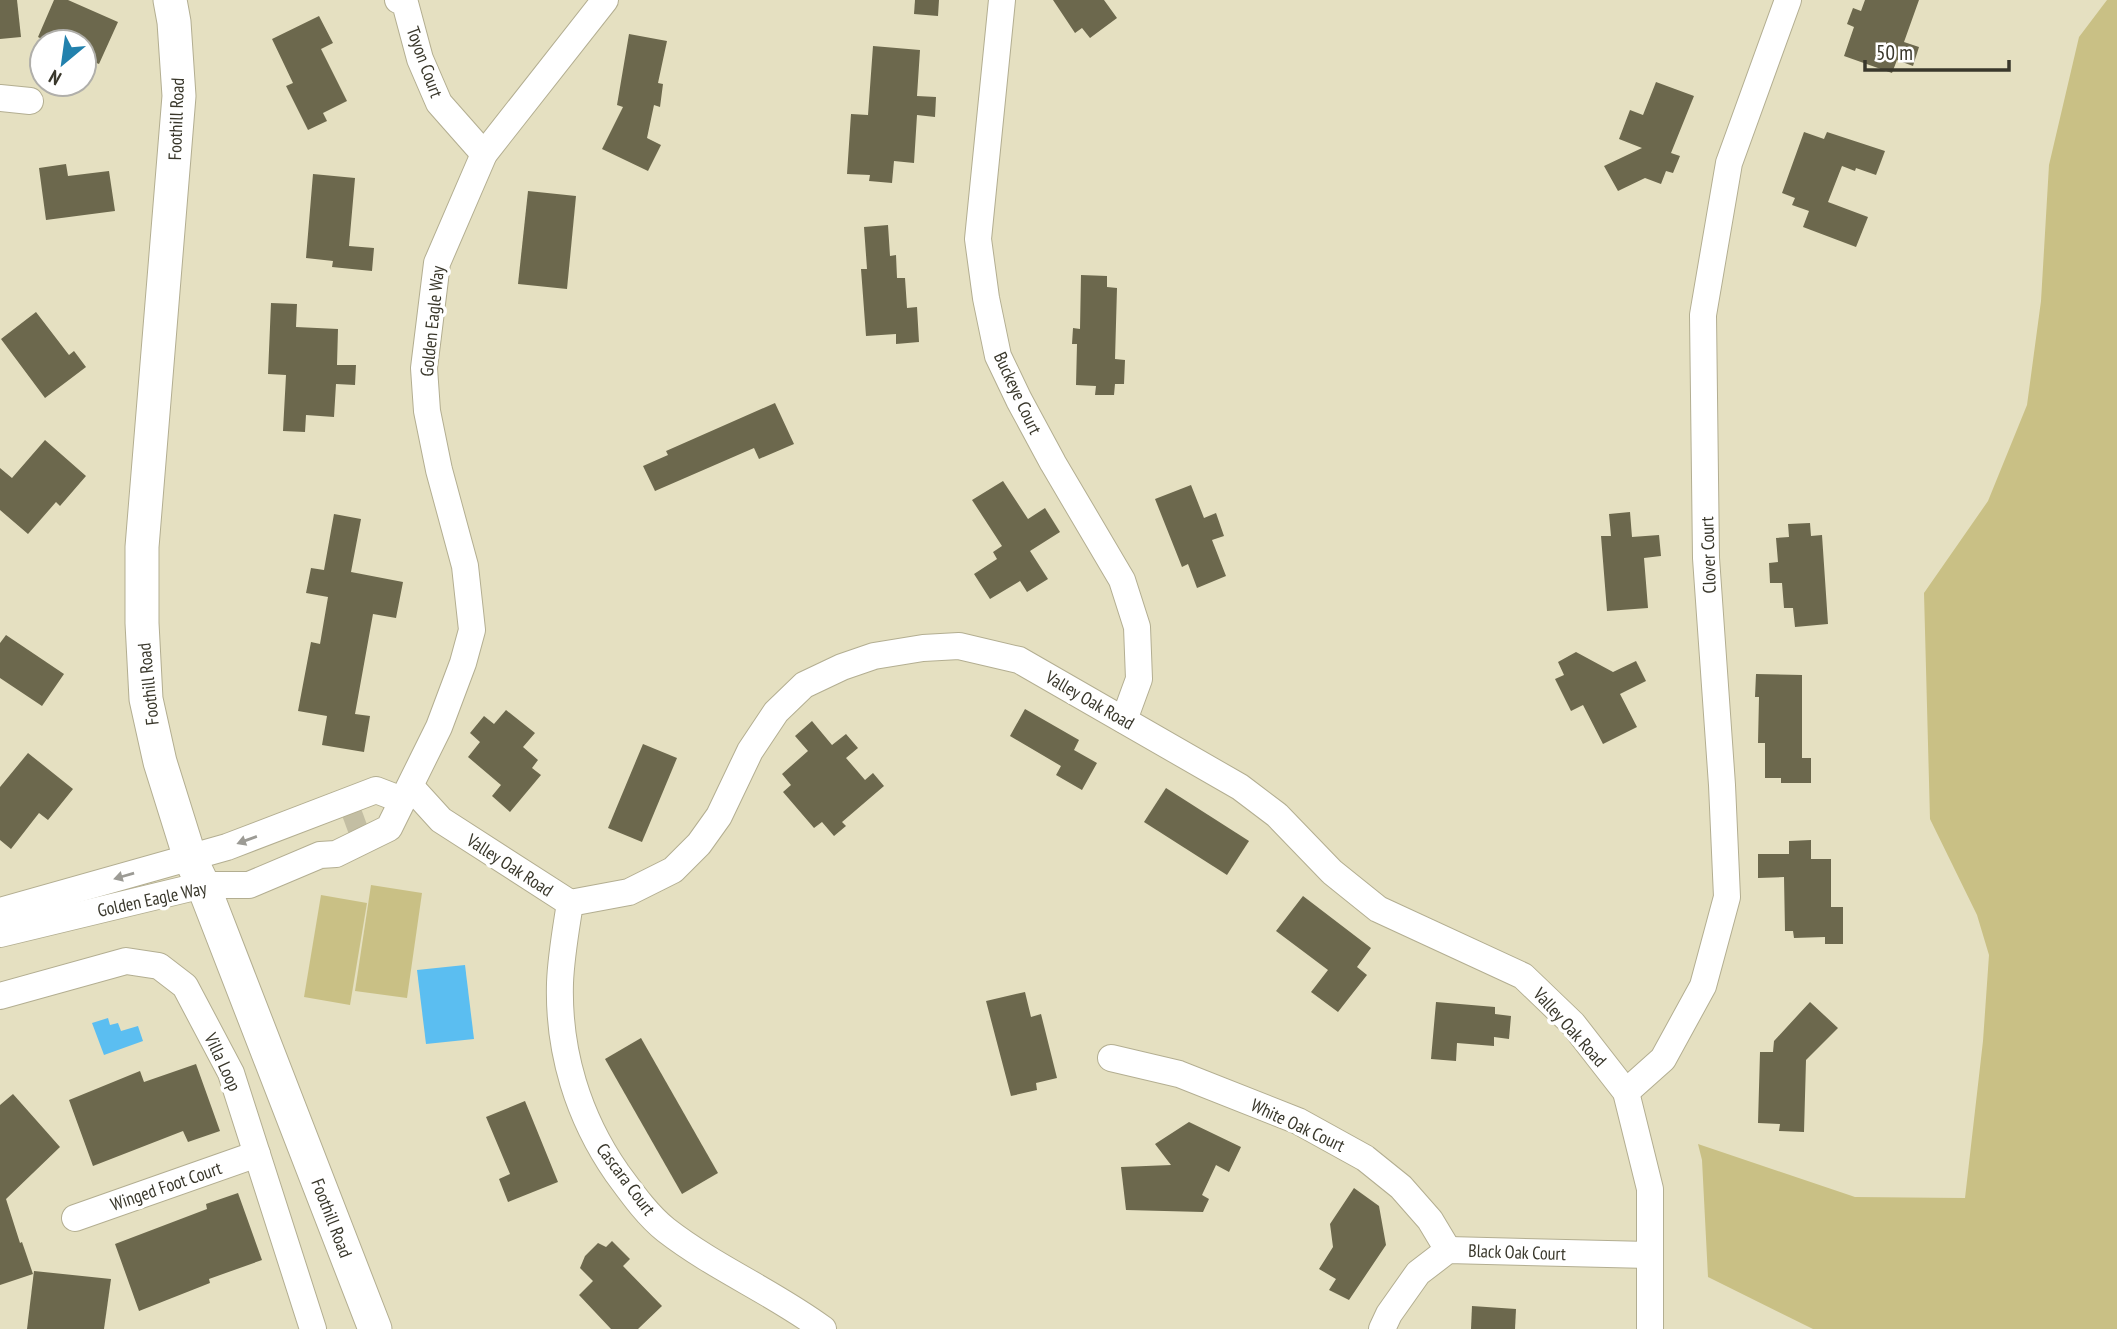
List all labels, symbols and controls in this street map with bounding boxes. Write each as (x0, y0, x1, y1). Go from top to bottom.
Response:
street label: Toyon Court (402, 23, 448, 101)
north arrow (28, 28, 98, 98)
scale bar (1865, 28, 2008, 72)
text: 50 m (1876, 39, 1913, 66)
text: N (44, 65, 65, 91)
street label: Foothill Road (163, 77, 189, 161)
street label: Golden Eagle Way (415, 264, 449, 377)
street label: Buckeye Court (989, 348, 1047, 438)
street label: Clover Court (1695, 516, 1721, 594)
street label: Foothill Road (132, 642, 164, 726)
street label: Valley Oak Road (1041, 665, 1138, 735)
street label: Valley Oak Road (462, 828, 558, 901)
one-way arrow (236, 834, 257, 845)
one-way arrow (114, 872, 135, 882)
street label: Golden Eagle Way (95, 876, 209, 922)
street label: Valley Oak Road (1528, 982, 1612, 1071)
street label: Villa Loop (199, 1028, 247, 1095)
street label: White Oak Court (1247, 1093, 1349, 1157)
street label: Cascara Court (591, 1138, 661, 1220)
street label: Winged Foot Court (107, 1156, 225, 1216)
street label: Foothill Road (306, 1175, 358, 1261)
street label: Black Oak Court (1468, 1239, 1566, 1265)

